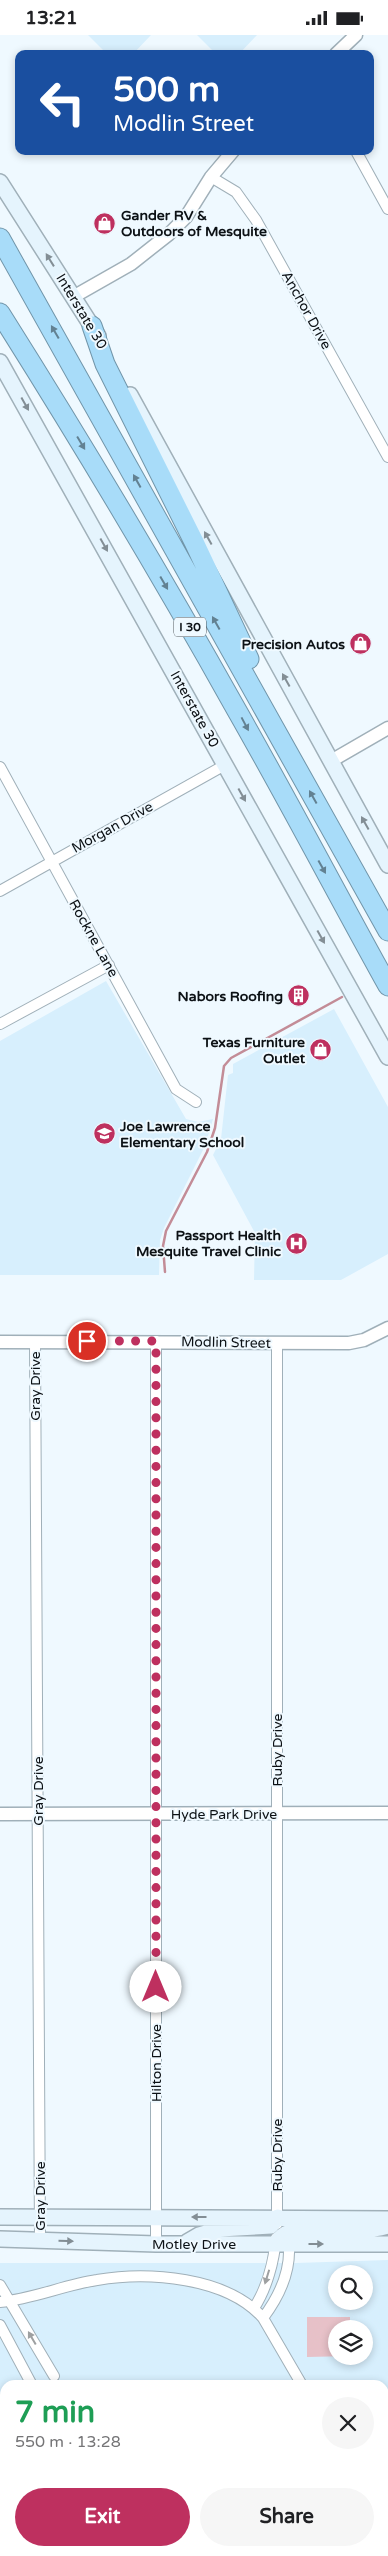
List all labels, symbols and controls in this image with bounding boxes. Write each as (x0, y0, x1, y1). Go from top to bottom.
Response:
text: 13:21 (25, 7, 78, 29)
text: 500 m (113, 69, 220, 111)
icon: left (30, 70, 95, 135)
text: Modlin Street (113, 111, 254, 137)
place label: Gander RV & Outdoors of Mesquite (121, 207, 267, 240)
shop icon: Gander RV & Outdoors of Mesquite (93, 211, 117, 235)
one-way arrow (45, 253, 55, 266)
street label: Anchor Drive (278, 268, 335, 352)
street label: Interstate 30 (52, 271, 111, 352)
one-way arrow (50, 326, 59, 339)
one-way arrow (21, 396, 29, 411)
one-way arrow (77, 437, 86, 450)
one-way arrow (133, 474, 141, 488)
one-way arrow (204, 531, 213, 544)
one-way arrow (100, 539, 109, 552)
one-way arrow (160, 577, 169, 590)
one-way arrow (212, 615, 220, 630)
road number: I 30 (174, 617, 206, 637)
shop icon: Precision Autos (349, 632, 373, 656)
place label: Precision Autos (242, 636, 345, 653)
street label: Interstate 30 (167, 668, 223, 751)
one-way arrow (282, 674, 291, 687)
one-way arrow (241, 717, 249, 732)
one-way arrow (238, 788, 246, 802)
one-way arrow (309, 789, 317, 804)
street label: Morgan Drive (69, 798, 156, 857)
one-way arrow (360, 816, 369, 829)
one-way arrow (318, 860, 326, 875)
street label: Rockne Lane (65, 896, 122, 980)
one-way arrow (317, 930, 325, 944)
building icon: Nabors Roofing (287, 984, 311, 1008)
place label: Nabors Roofing (178, 988, 283, 1005)
place label: Texas Furniture Outlet (202, 1034, 306, 1067)
shop icon: Texas Furniture Outlet (309, 1038, 333, 1062)
place label: Joe Lawrence Elementary School (119, 1118, 244, 1151)
school or university icon: Joe Lawrence Elementary School (92, 1122, 116, 1146)
place label: Passport Health Mesquite Travel Clinic (136, 1227, 282, 1260)
hospital icon: Passport Health Mesquite Travel Clinic (285, 1231, 309, 1255)
pin (66, 1320, 108, 1362)
icon: arrive (73, 1327, 101, 1355)
street label: Modlin Street (181, 1333, 272, 1352)
street label: Gray Drive (27, 1351, 44, 1421)
street label: Ruby Drive (269, 1713, 286, 1786)
street label: Gray Drive (30, 1756, 47, 1826)
street label: Hyde Park Drive (171, 1806, 277, 1823)
position arrow (129, 1960, 181, 2012)
street label: Hilton Drive (148, 2024, 165, 2102)
street label: Ruby Drive (269, 2118, 286, 2191)
street label: Gray Drive (32, 2161, 49, 2231)
one-way arrow (191, 2213, 207, 2221)
street label: Motley Drive (152, 2236, 236, 2253)
one-way arrow (58, 2237, 74, 2245)
one-way arrow (308, 2240, 324, 2248)
map controls (328, 2265, 373, 2365)
button: search (328, 2265, 373, 2310)
one-way arrow (263, 2270, 271, 2285)
button: layers (328, 2320, 373, 2365)
one-way arrow (28, 2332, 37, 2345)
text: 7 min (15, 2394, 95, 2431)
button: close (322, 2397, 374, 2449)
text: 550 m · 13:28 (15, 2432, 121, 2452)
button: Exit (15, 2488, 190, 2546)
button: Share (200, 2488, 374, 2546)

